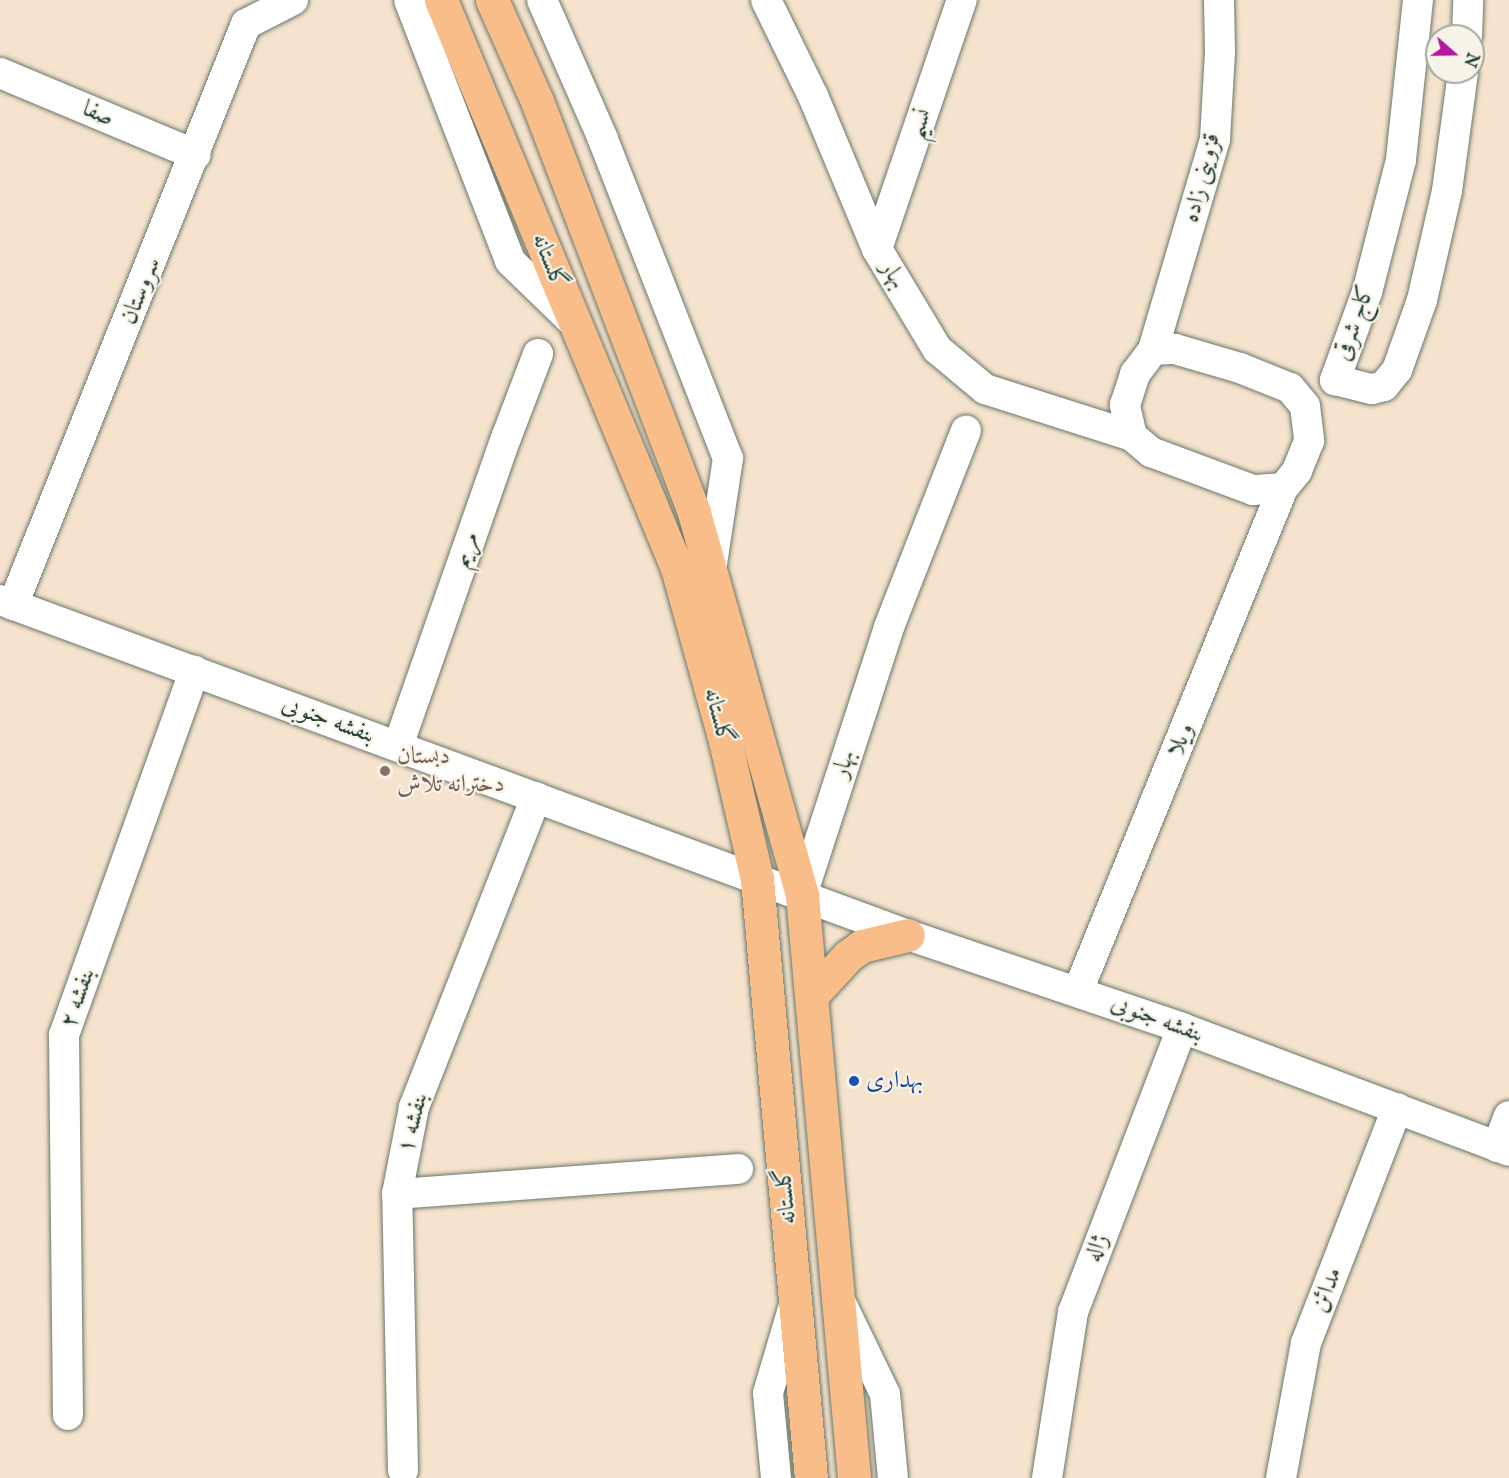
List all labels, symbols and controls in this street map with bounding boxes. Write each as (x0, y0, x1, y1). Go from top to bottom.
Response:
north arrow (1425, 24, 1485, 84)
text: N (1458, 50, 1482, 69)
street label: صفا (78, 95, 118, 133)
street label: نسیم (901, 105, 939, 143)
street label: قزوینی زاده (1177, 130, 1227, 226)
street label: گلستانه (525, 229, 573, 293)
street label: سروستان (115, 253, 167, 329)
street label: بهار (873, 256, 913, 294)
street label: کاج شرقی (1329, 281, 1381, 365)
street label: مریم (448, 528, 486, 572)
street label: گلستانه (697, 685, 739, 747)
street label: بنفشه جنوبی (278, 690, 378, 750)
street label: ویلا (1161, 719, 1201, 761)
place label: دبستان دخترانه تلاش (397, 743, 505, 799)
street label: بهار (826, 746, 862, 782)
marker: دبستان دخترانه تلاش (378, 764, 392, 778)
street label: بنفشه ۲ (54, 964, 102, 1032)
street label: بنفشه جنوبی (1107, 989, 1207, 1049)
place label: بهداری (866, 1067, 923, 1095)
marker: بهداری (847, 1074, 861, 1088)
street label: بنفشه ۱ (392, 1090, 434, 1156)
street label: گلستانه (769, 1166, 803, 1226)
street label: ژاله (1079, 1230, 1115, 1266)
street label: مدائن (1305, 1263, 1349, 1317)

